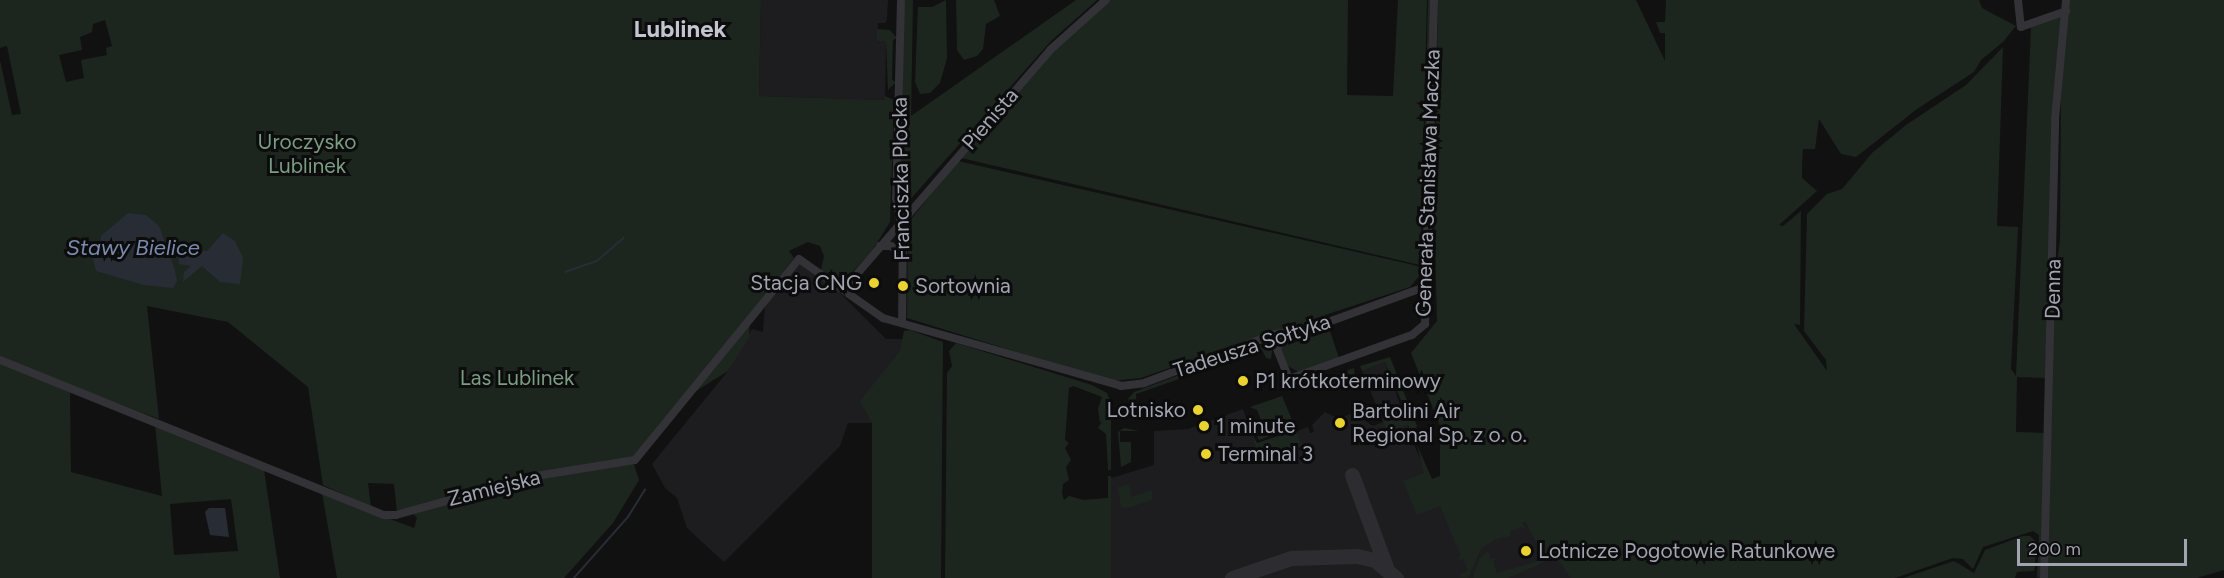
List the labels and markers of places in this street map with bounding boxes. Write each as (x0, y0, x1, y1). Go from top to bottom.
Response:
place label: Stacja CNG (750, 270, 862, 296)
place label: Sortownia (915, 273, 1011, 299)
marker: Stacja CNG (867, 276, 881, 290)
marker: Sortownia (896, 279, 910, 293)
place label: P1 krótkoterminowy (1255, 368, 1441, 394)
marker: P1 krótkoterminowy (1236, 374, 1250, 388)
place label: Lotnisko (1106, 397, 1186, 423)
place label: Bartolini Air Regional Sp. z o. o. (1352, 398, 1527, 448)
marker: Lotnisko (1191, 403, 1205, 417)
place label: 1 minute (1216, 413, 1295, 439)
marker: Bartolini Air Regional Sp. z o. o. (1333, 416, 1347, 430)
marker: 1 minute (1197, 419, 1211, 433)
place label: Terminal 3 (1218, 441, 1313, 467)
marker: Terminal 3 (1199, 447, 1213, 461)
place label: Lotnicze Pogotowie Ratunkowe (1538, 538, 1835, 564)
marker: Lotnicze Pogotowie Ratunkowe (1519, 544, 1533, 558)

